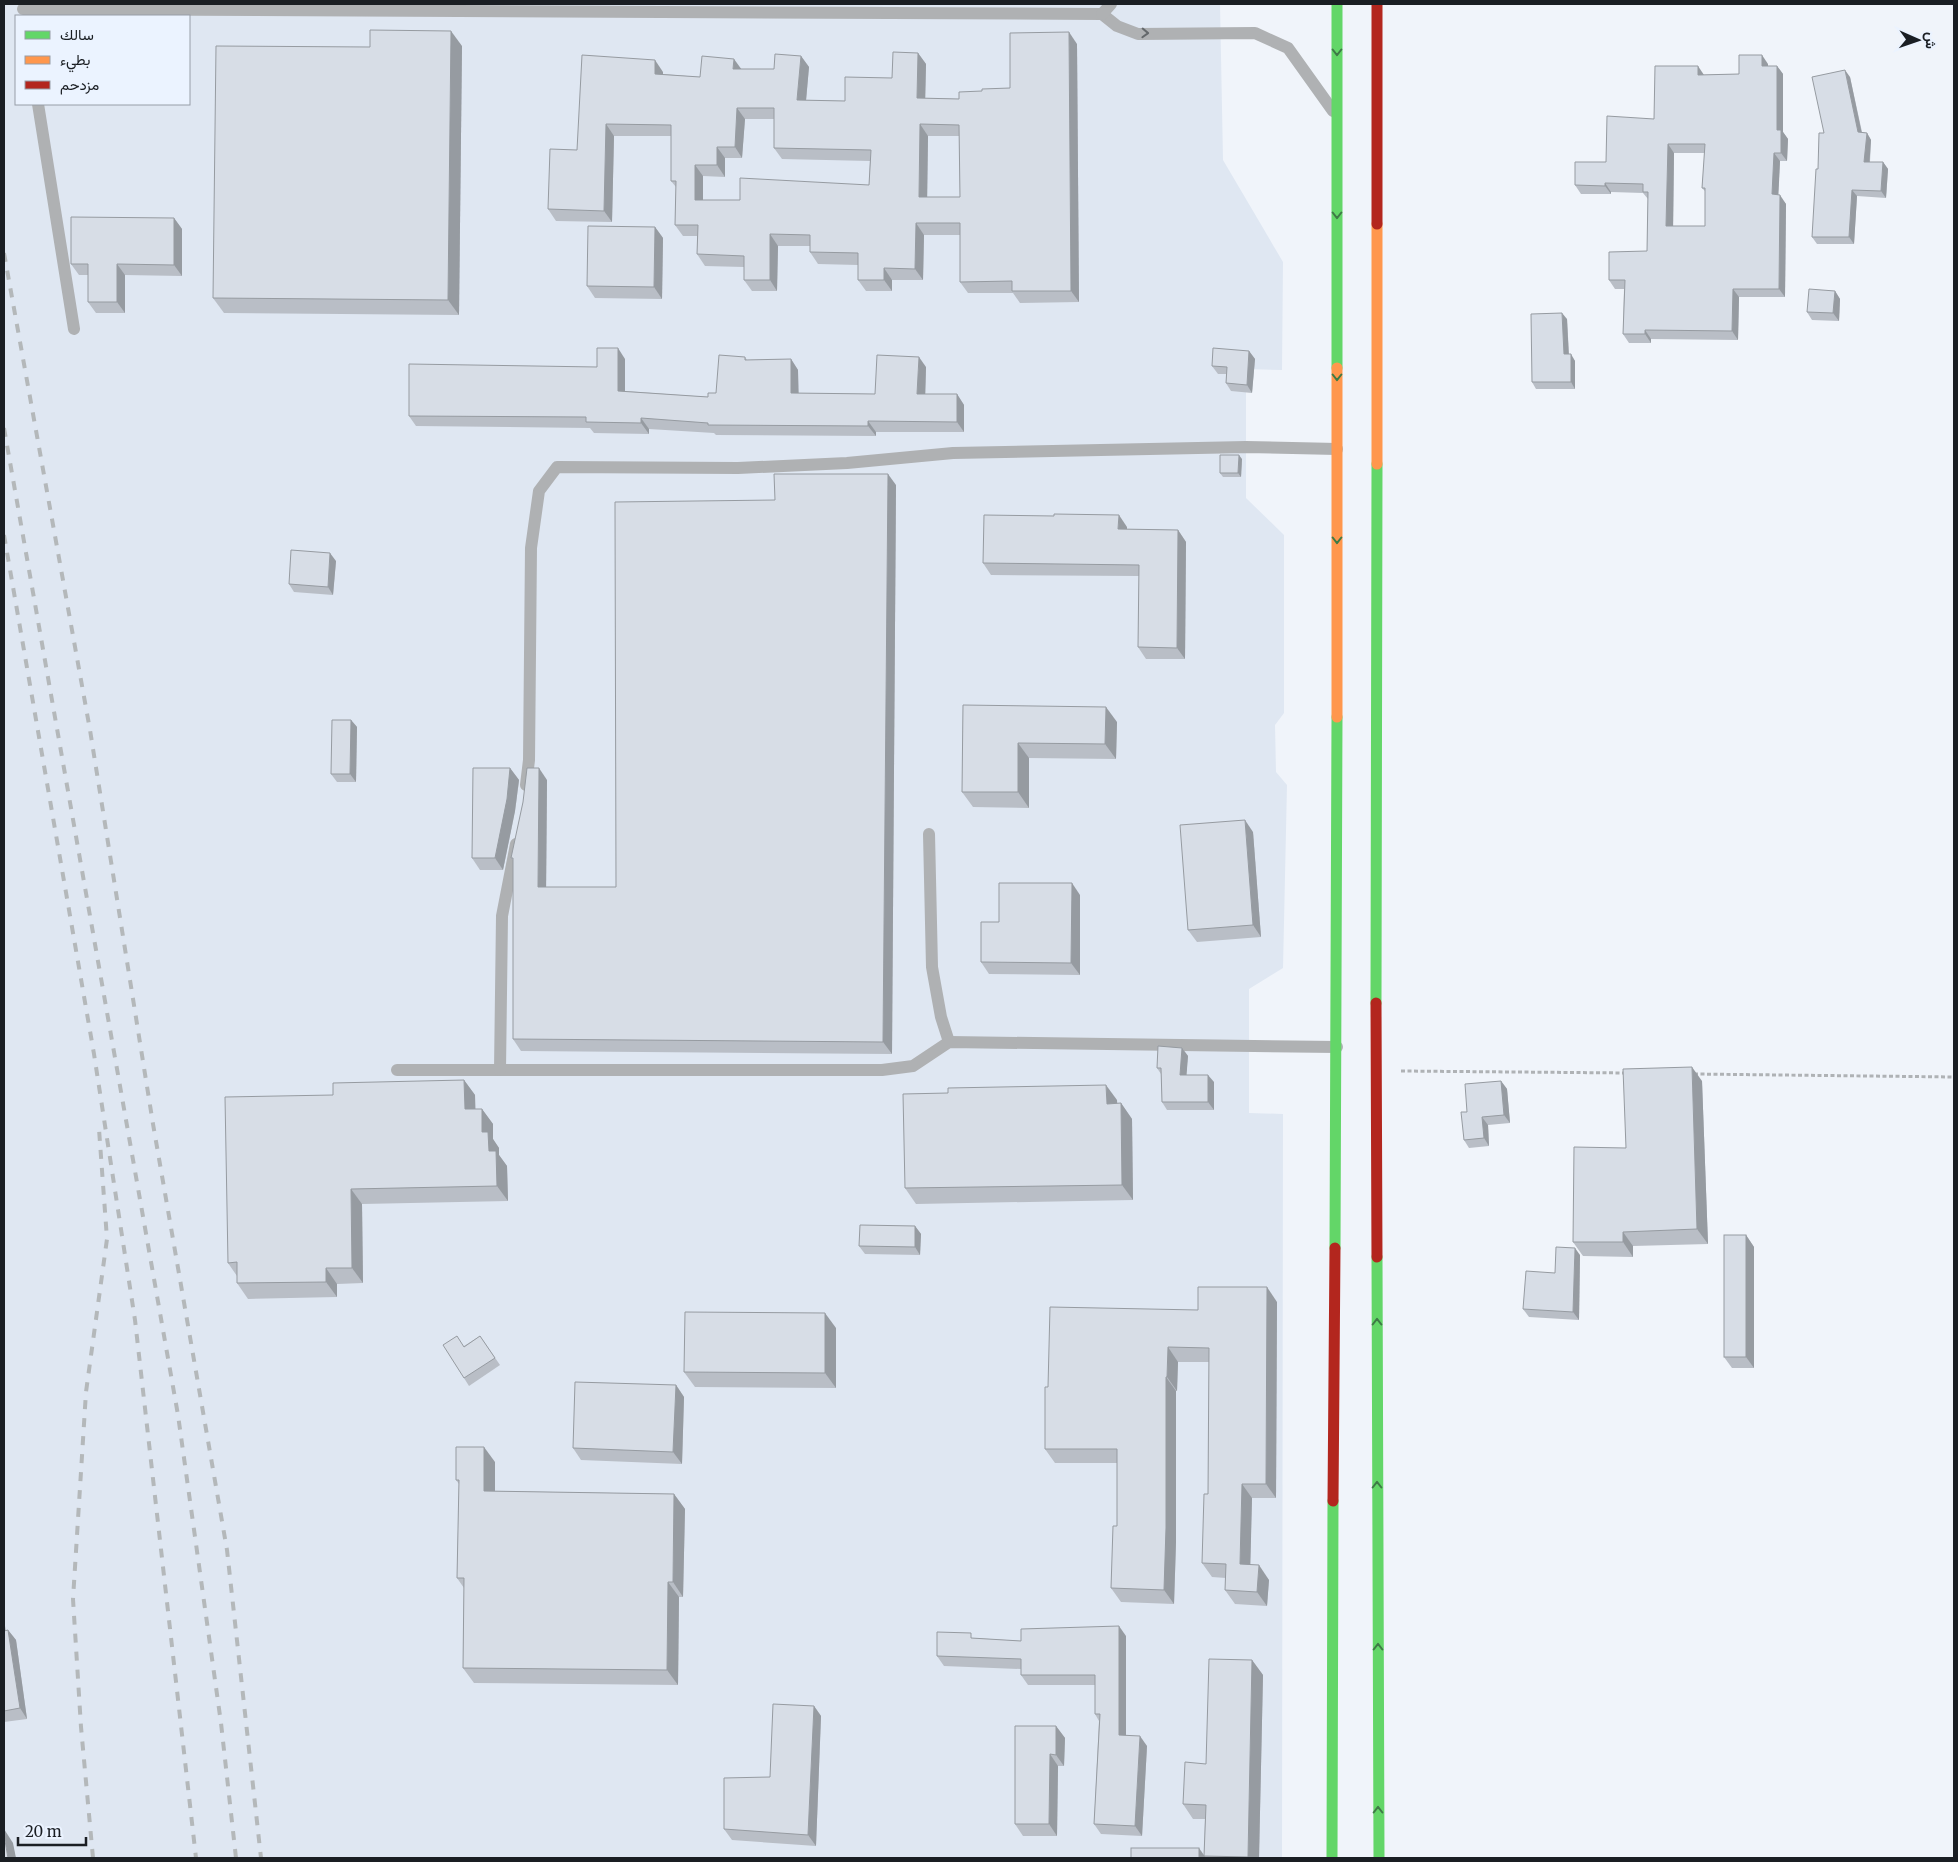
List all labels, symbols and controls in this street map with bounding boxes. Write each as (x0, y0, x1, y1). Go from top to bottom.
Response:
legend (15, 15, 190, 105)
north arrow (1893, 15, 1943, 65)
text: سالك (60, 25, 94, 44)
one-way arrow (1141, 28, 1149, 39)
text: ش (1922, 32, 1940, 49)
one-way arrow (1332, 49, 1342, 57)
text: بطيء (60, 50, 90, 73)
text: مزدحم (60, 75, 99, 95)
one-way arrow (1332, 212, 1342, 219)
one-way arrow (1332, 374, 1342, 382)
one-way arrow (1332, 536, 1342, 544)
one-way arrow (1372, 1318, 1382, 1326)
one-way arrow (1372, 1480, 1382, 1488)
one-way arrow (1373, 1643, 1383, 1650)
one-way arrow (1373, 1805, 1383, 1813)
scale bar (18, 1814, 85, 1846)
text: 20 m (25, 1822, 62, 1841)

